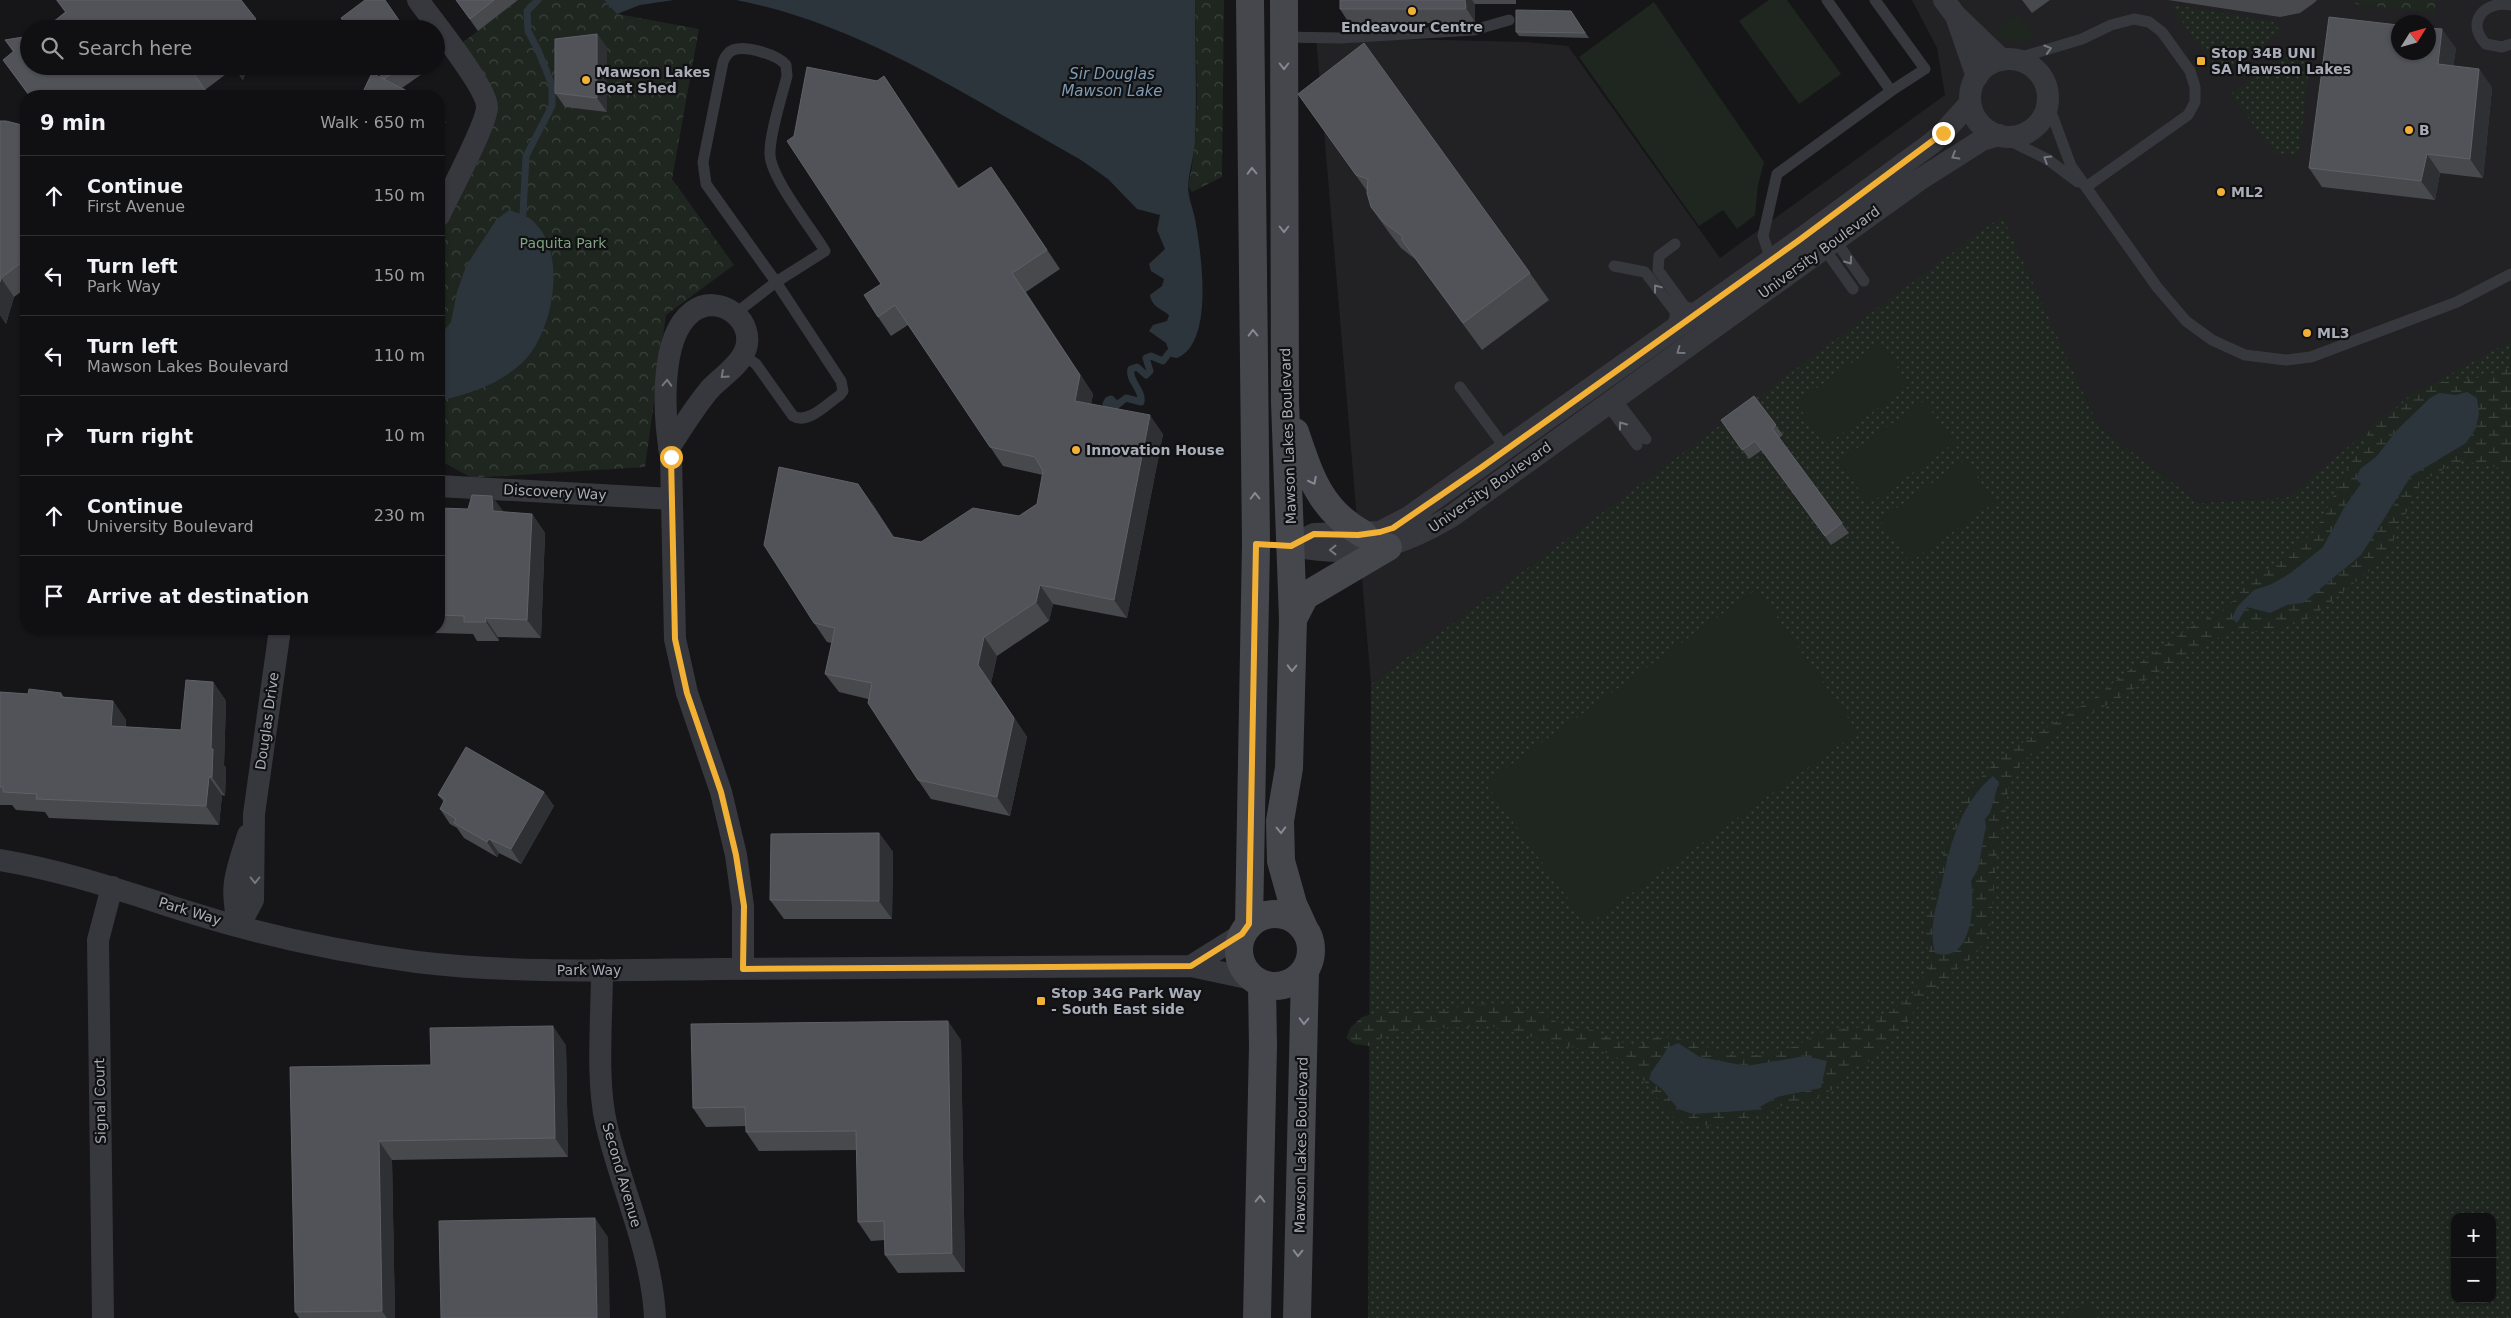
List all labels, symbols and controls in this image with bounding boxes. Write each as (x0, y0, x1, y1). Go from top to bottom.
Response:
marker: Endeavour Centre (1406, 5, 1418, 17)
north arrow (2391, 15, 2436, 60)
place label: Endeavour Centre (1341, 19, 1483, 35)
search box (20, 20, 445, 75)
icon: search (38, 34, 66, 62)
text: Search here (78, 37, 192, 59)
one-way arrow (2044, 45, 2052, 55)
place label: Stop 34B UNI SA Mawson Lakes (2211, 45, 2351, 77)
marker: Stop 34B UNI SA Mawson Lakes (2195, 55, 2207, 67)
one-way arrow (1279, 62, 1289, 70)
place label: Mawson Lakes Boat Shed (596, 64, 710, 96)
water label: Sir Douglas Mawson Lake (1061, 65, 1163, 100)
marker: Mawson Lakes Boat Shed (580, 74, 592, 86)
text: 9 min (40, 111, 106, 135)
text: Walk · 650 m (320, 113, 425, 132)
route end (1932, 122, 1955, 145)
place label: B (2419, 122, 2430, 138)
marker: B (2403, 124, 2415, 136)
one-way arrow (1951, 150, 1960, 160)
one-way arrow (2043, 156, 2052, 166)
one-way arrow (1247, 166, 1257, 174)
text: Continue (87, 175, 183, 197)
icon: ahead (40, 182, 68, 210)
place label: ML2 (2231, 184, 2264, 200)
text: 150 m (374, 186, 425, 205)
marker: ML2 (2215, 186, 2227, 198)
text: First Avenue (87, 197, 185, 216)
street label: University Boulevard (1755, 203, 1883, 301)
one-way arrow (1279, 225, 1289, 233)
park label: Paquita Park (520, 235, 607, 251)
text: Turn left (87, 255, 178, 277)
one-way arrow (1843, 255, 1852, 265)
icon: left (40, 262, 68, 290)
text: 150 m (374, 266, 425, 285)
text: Park Way (87, 277, 161, 296)
one-way arrow (1654, 284, 1663, 294)
place label: ML3 (2317, 325, 2350, 341)
marker: ML3 (2301, 327, 2313, 339)
one-way arrow (1248, 329, 1259, 337)
text: Turn left (87, 335, 178, 357)
icon: left (40, 342, 68, 370)
text: 110 m (374, 346, 425, 365)
one-way arrow (1677, 346, 1686, 354)
street label: Mawson Lakes Boulevard (1277, 348, 1299, 524)
text: Mawson Lakes Boulevard (87, 357, 289, 376)
one-way arrow (721, 369, 730, 378)
one-way arrow (662, 379, 673, 387)
icon: right (40, 422, 68, 450)
one-way arrow (1619, 422, 1627, 431)
text: Turn right (87, 425, 193, 447)
text: 10 m (384, 426, 425, 445)
street label: University Boulevard (1426, 439, 1554, 535)
place label: Innovation House (1086, 442, 1224, 458)
marker: Innovation House (1070, 444, 1082, 456)
route start (660, 446, 683, 469)
one-way arrow (1307, 476, 1317, 485)
street label: Discovery Way (503, 481, 607, 503)
one-way arrow (1250, 491, 1260, 499)
text: Continue (87, 495, 183, 517)
icon: ahead (40, 502, 68, 530)
text: 230 m (374, 506, 425, 525)
text: University Boulevard (87, 517, 254, 536)
one-way arrow (1329, 545, 1336, 555)
icon: arrive (40, 582, 68, 610)
text: Arrive at destination (87, 585, 309, 607)
one-way arrow (1286, 664, 1297, 672)
street label: Douglas Drive (252, 671, 282, 771)
one-way arrow (1275, 826, 1286, 834)
one-way arrow (250, 877, 260, 885)
street label: Park Way (157, 894, 223, 928)
street label: Park Way (557, 962, 621, 978)
place label: Stop 34G Park Way - South East side (1051, 985, 1202, 1017)
marker: Stop 34G Park Way - South East side (1035, 995, 1047, 1007)
one-way arrow (1298, 1017, 1309, 1025)
street label: Signal Court (91, 1057, 109, 1144)
street label: Mawson Lakes Boulevard (1291, 1057, 1311, 1233)
street label: Second Avenue (599, 1121, 645, 1229)
one-way arrow (1255, 1195, 1265, 1203)
map controls (2451, 1213, 2496, 1303)
button: + (2451, 1213, 2496, 1258)
one-way arrow (1293, 1249, 1304, 1257)
button: − (2451, 1258, 2496, 1303)

